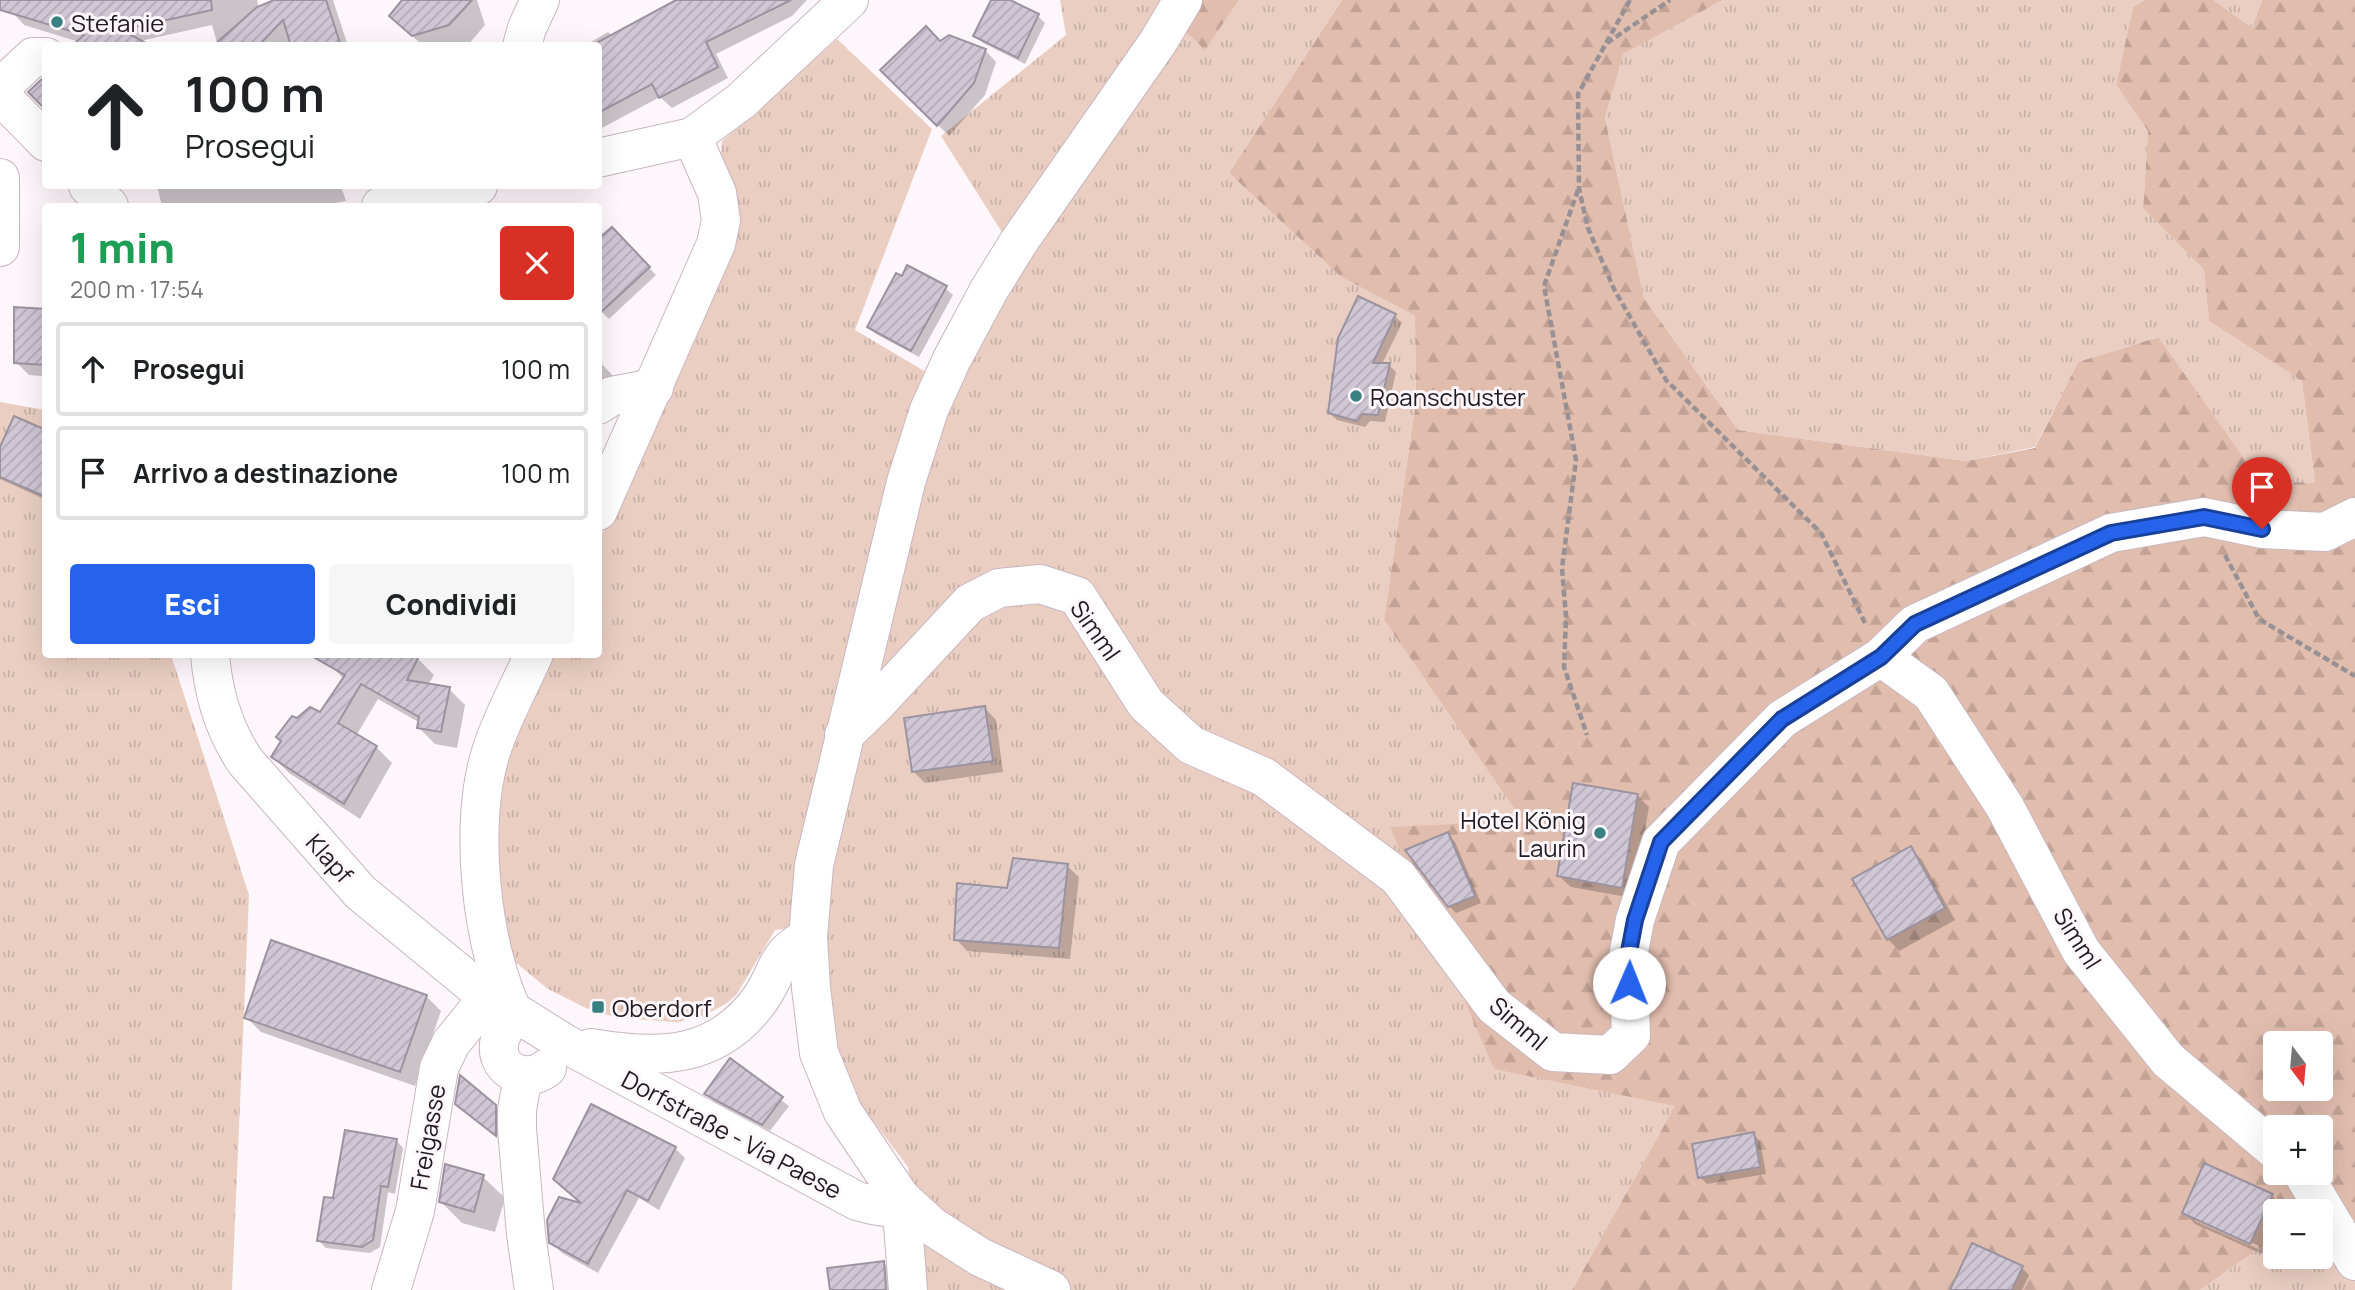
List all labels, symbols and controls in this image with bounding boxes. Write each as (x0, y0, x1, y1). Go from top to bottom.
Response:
place label: Stefanie (71, 6, 164, 39)
marker: Stefanie (49, 14, 65, 30)
text: 100 m (185, 60, 325, 127)
icon: ahead (70, 70, 161, 161)
text: Prosegui (185, 124, 315, 168)
text: 1 min (70, 218, 175, 276)
button: close (500, 226, 574, 300)
text: 200 m · 17:54 (70, 273, 204, 305)
icon: ahead (74, 350, 112, 388)
text: Prosegui (133, 351, 245, 387)
text: 100 m (501, 351, 570, 387)
place label: Roanschuster (1370, 380, 1526, 413)
marker: Roanschuster (1348, 388, 1364, 404)
icon: arrive (74, 454, 112, 492)
text: Arrivo a destinazione (133, 455, 398, 491)
text: 100 m (501, 455, 570, 491)
pin (2232, 457, 2292, 529)
icon: arrive (2243, 468, 2281, 506)
button: Esci (70, 564, 315, 644)
button: Condividi (329, 564, 574, 644)
street label: Simml (1063, 593, 1129, 667)
place label: Hotel König Laurin (1460, 803, 1586, 864)
marker: Hotel König Laurin (1592, 825, 1608, 841)
street label: Klapf (299, 826, 361, 890)
street label: Simml (2046, 901, 2110, 975)
position arrow (1592, 946, 1666, 1020)
street label: Simml (1483, 989, 1555, 1057)
place label: Oberdorf (612, 991, 712, 1024)
marker: Oberdorf (590, 999, 606, 1015)
north arrow (2263, 1031, 2333, 1101)
map controls (2263, 1031, 2333, 1269)
street label: Dorfstraße - Via Paese (616, 1062, 848, 1206)
street label: Freigasse (401, 1081, 453, 1193)
button: + (2263, 1115, 2333, 1185)
button: − (2263, 1199, 2333, 1269)

